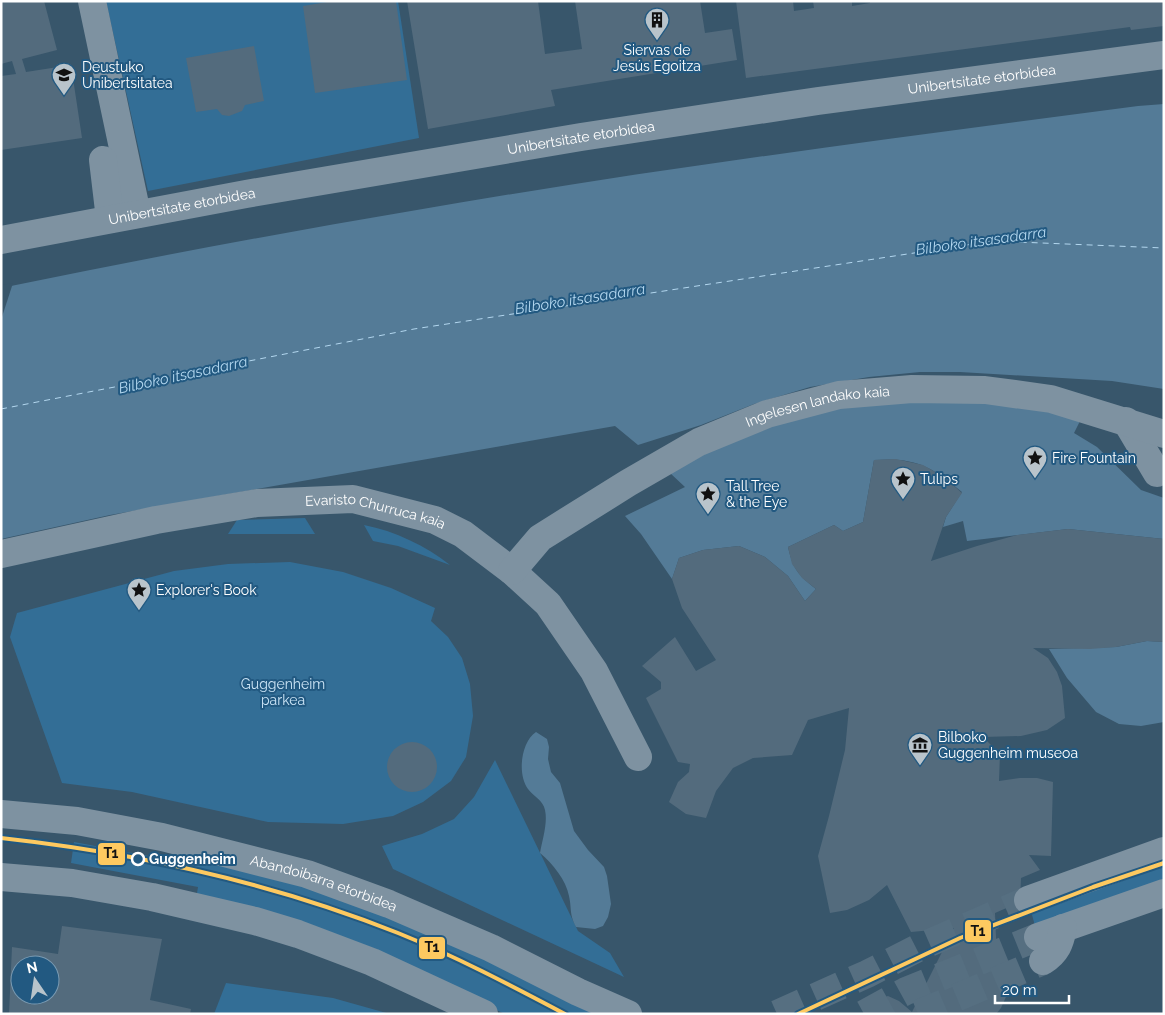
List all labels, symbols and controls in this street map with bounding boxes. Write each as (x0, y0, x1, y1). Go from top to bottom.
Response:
building icon: Siervas de Jesús Egoitza (644, 7, 670, 41)
place label: Siervas de Jesús Egoitza (613, 42, 701, 74)
place label: Deustuko Unibertsitatea (82, 59, 173, 91)
street label: Unibertsitate etorbidea (907, 61, 1057, 97)
school or university icon: Deustuko Unibertsitatea (51, 62, 77, 96)
street label: Unibertsitate etorbidea (506, 118, 656, 157)
street label: Unibertsitate etorbidea (107, 185, 256, 228)
water label: Bilboko itsasadarra (915, 223, 1047, 259)
water label: Bilboko itsasadarra (514, 280, 646, 318)
water label: Bilboko itsasadarra (117, 353, 249, 397)
street label: Ingelesen landako kaia (743, 383, 890, 430)
place icon: Fire Fountain (1022, 445, 1048, 479)
place label: Fire Fountain (1052, 450, 1136, 466)
place icon: Tulips (890, 466, 916, 500)
place label: Tulips (920, 471, 958, 487)
place label: Tall Tree & the Eye (726, 478, 787, 510)
place icon: Tall Tree & the Eye (695, 481, 721, 515)
street label: Evaristo Churruca kaia (305, 491, 448, 532)
place icon: Explorer's Book (126, 577, 152, 611)
place label: Explorer's Book (156, 582, 257, 598)
park label: Guggenheim parkea (241, 676, 325, 708)
place label: Bilboko Guggenheim museoa (938, 729, 1078, 761)
museum icon: Bilboko Guggenheim museoa (907, 732, 933, 766)
line badge: T1 (97, 842, 126, 866)
text: T1 (104, 845, 119, 861)
place label: Guggenheim (149, 851, 236, 867)
marker: Guggenheim (131, 852, 145, 866)
street label: Abandoibarra etorbidea (249, 852, 400, 915)
line badge: T1 (964, 919, 992, 943)
text: T1 (971, 923, 986, 939)
line badge: T1 (418, 936, 446, 960)
text: T1 (425, 939, 440, 955)
north arrow (10, 955, 60, 1005)
text: N (25, 958, 39, 976)
scale bar (995, 972, 1069, 1004)
text: 20 m (1002, 981, 1037, 999)

